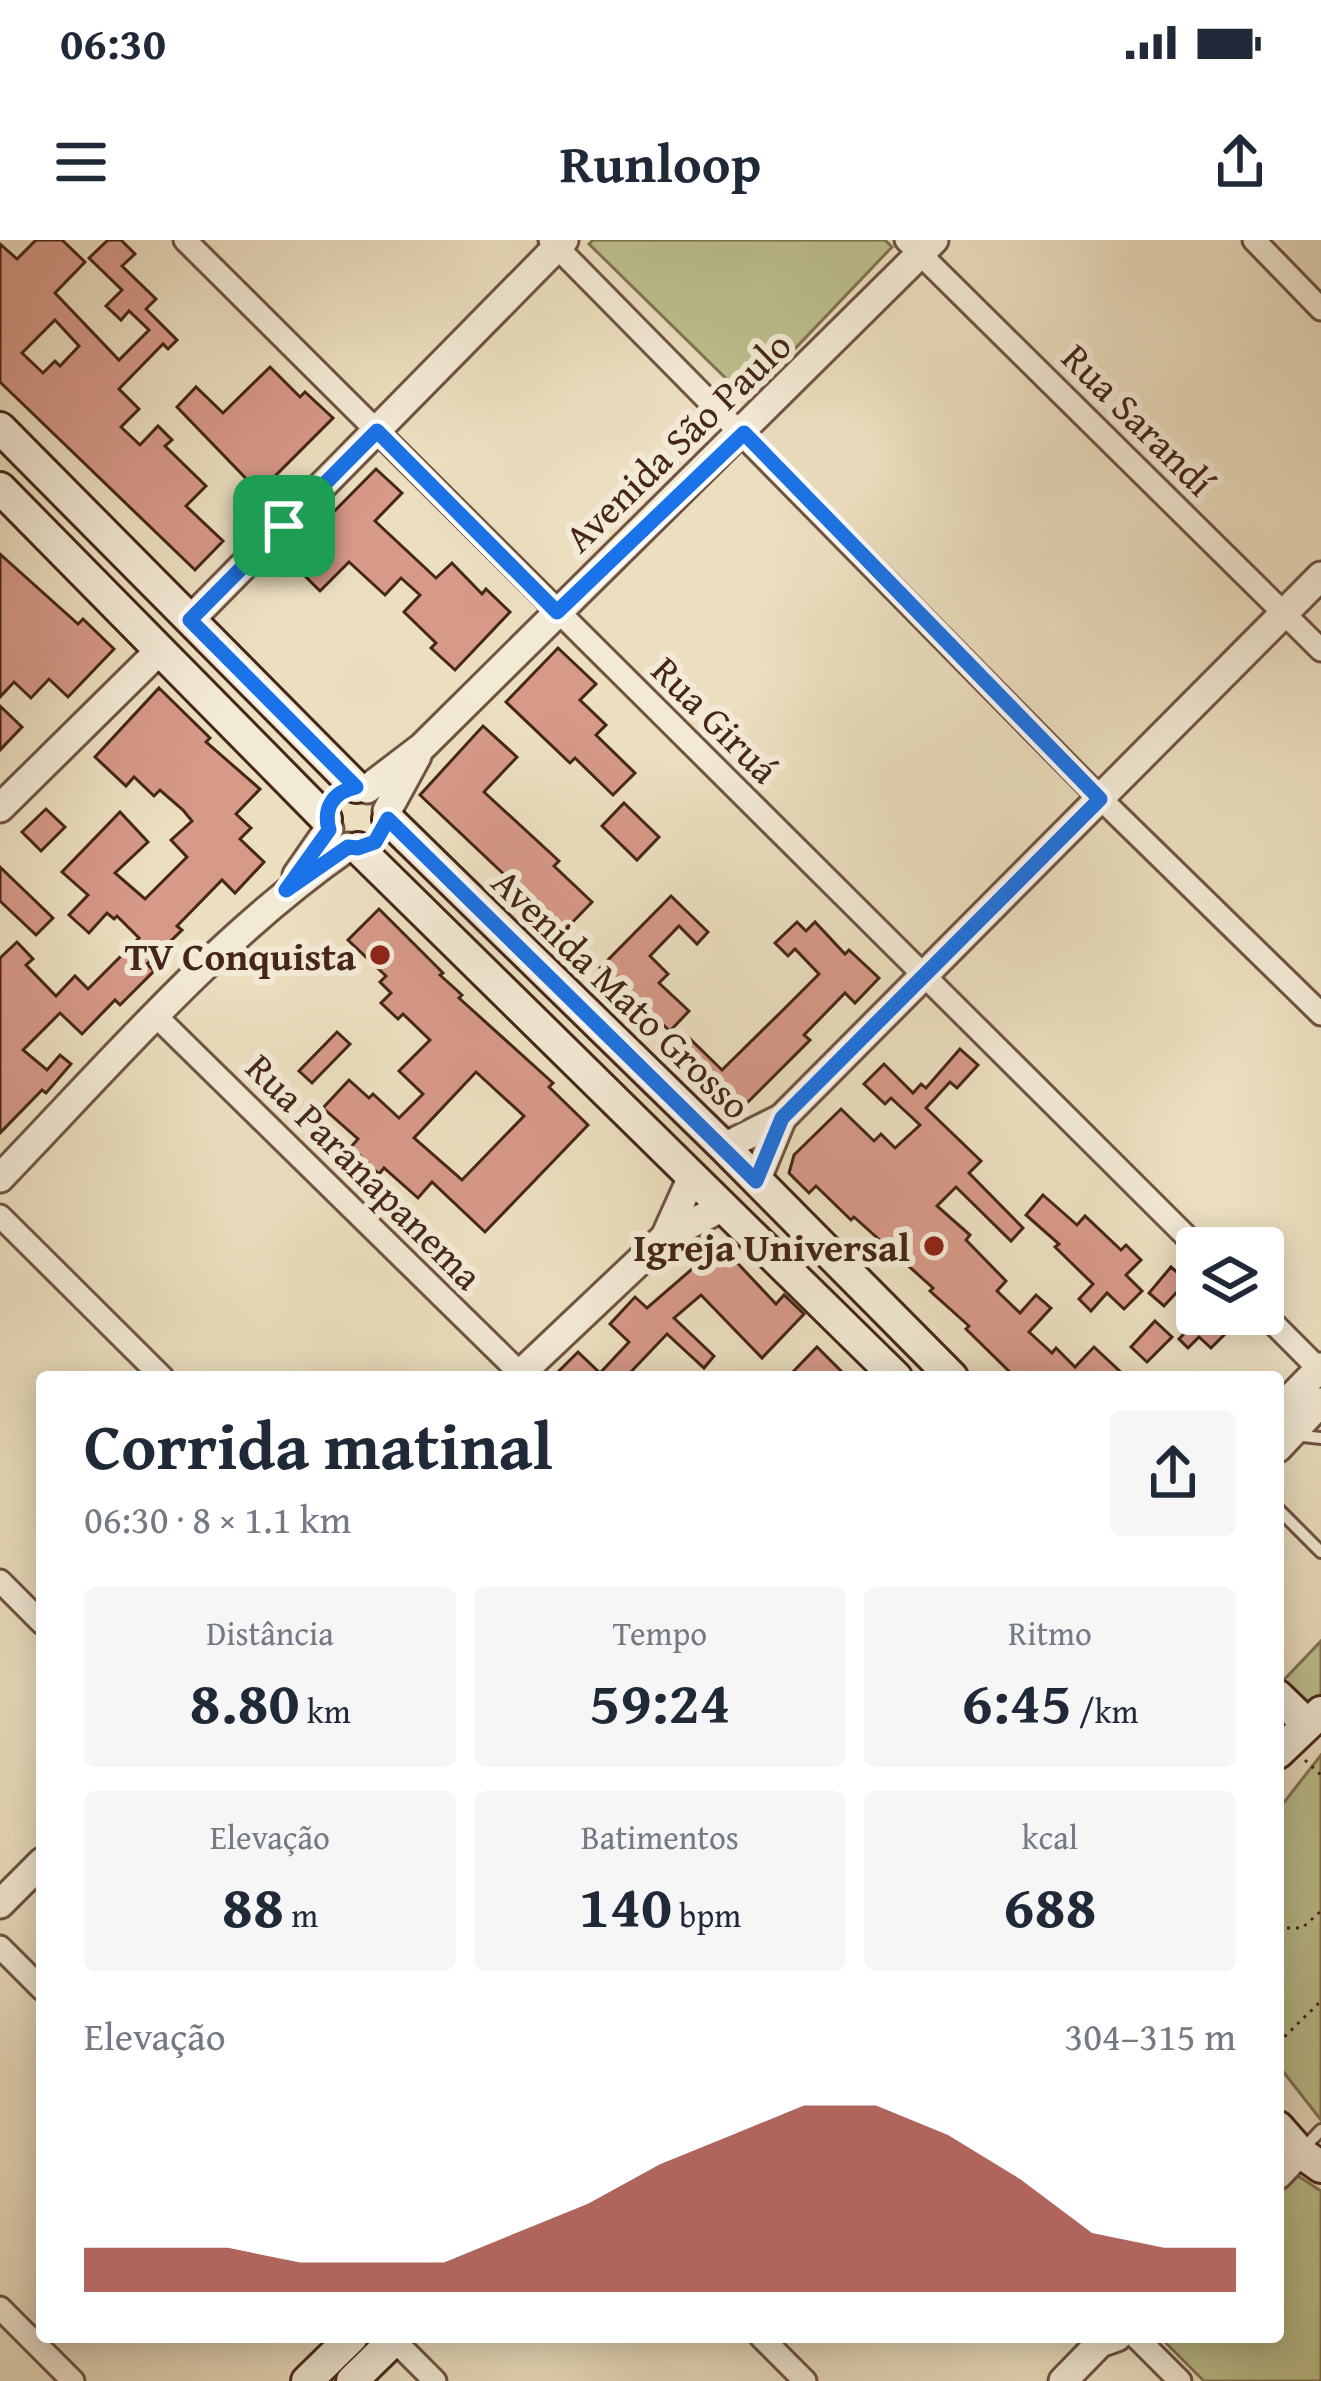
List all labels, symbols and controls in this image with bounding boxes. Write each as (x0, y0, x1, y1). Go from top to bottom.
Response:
text: 06:30 (60, 10, 166, 75)
text: Runloop (560, 123, 761, 202)
icon: menu (48, 129, 114, 195)
icon: share (1207, 129, 1273, 195)
street label: Avenida São Paulo (551, 317, 803, 565)
street label: Rua Sarandí (1050, 330, 1229, 509)
pin (233, 475, 335, 577)
icon: arrive (251, 493, 317, 559)
street label: Rua Giruá (639, 642, 793, 796)
street label: Avenida Mato Grosso (480, 854, 764, 1132)
place label: TV Conquista (125, 927, 356, 984)
marker: TV Conquista (367, 942, 393, 968)
street label: Rua Paranapanema (234, 1040, 497, 1303)
place label: Igreja Universal (633, 1218, 910, 1275)
map controls (1176, 1227, 1284, 1335)
button: layers (1176, 1227, 1284, 1335)
marker: Igreja Universal (921, 1233, 947, 1259)
text: Corrida matinal (84, 1396, 553, 1493)
button: share (1110, 1410, 1236, 1536)
text: 06:30 · 8 × 1.1 km (84, 1490, 351, 1547)
text: Distância (206, 1609, 334, 1657)
text: Tempo (613, 1609, 707, 1657)
text: Ritmo (1008, 1609, 1092, 1657)
text: 8.80 (189, 1657, 300, 1745)
text: 59:24 (589, 1657, 731, 1745)
text: 6:45 (962, 1657, 1072, 1745)
text: km (300, 1687, 351, 1735)
text: /km (1072, 1687, 1138, 1735)
text: Elevação (210, 1813, 330, 1861)
text: Batimentos (581, 1813, 739, 1861)
text: kcal (1022, 1813, 1078, 1861)
text: 88 (222, 1861, 284, 1949)
text: 140 (579, 1861, 672, 1949)
text: 688 (1003, 1861, 1097, 1949)
text: m (284, 1891, 318, 1939)
text: bpm (672, 1891, 741, 1939)
text: Elevação (84, 2007, 226, 2064)
text: 304–315 m (1064, 2007, 1236, 2064)

